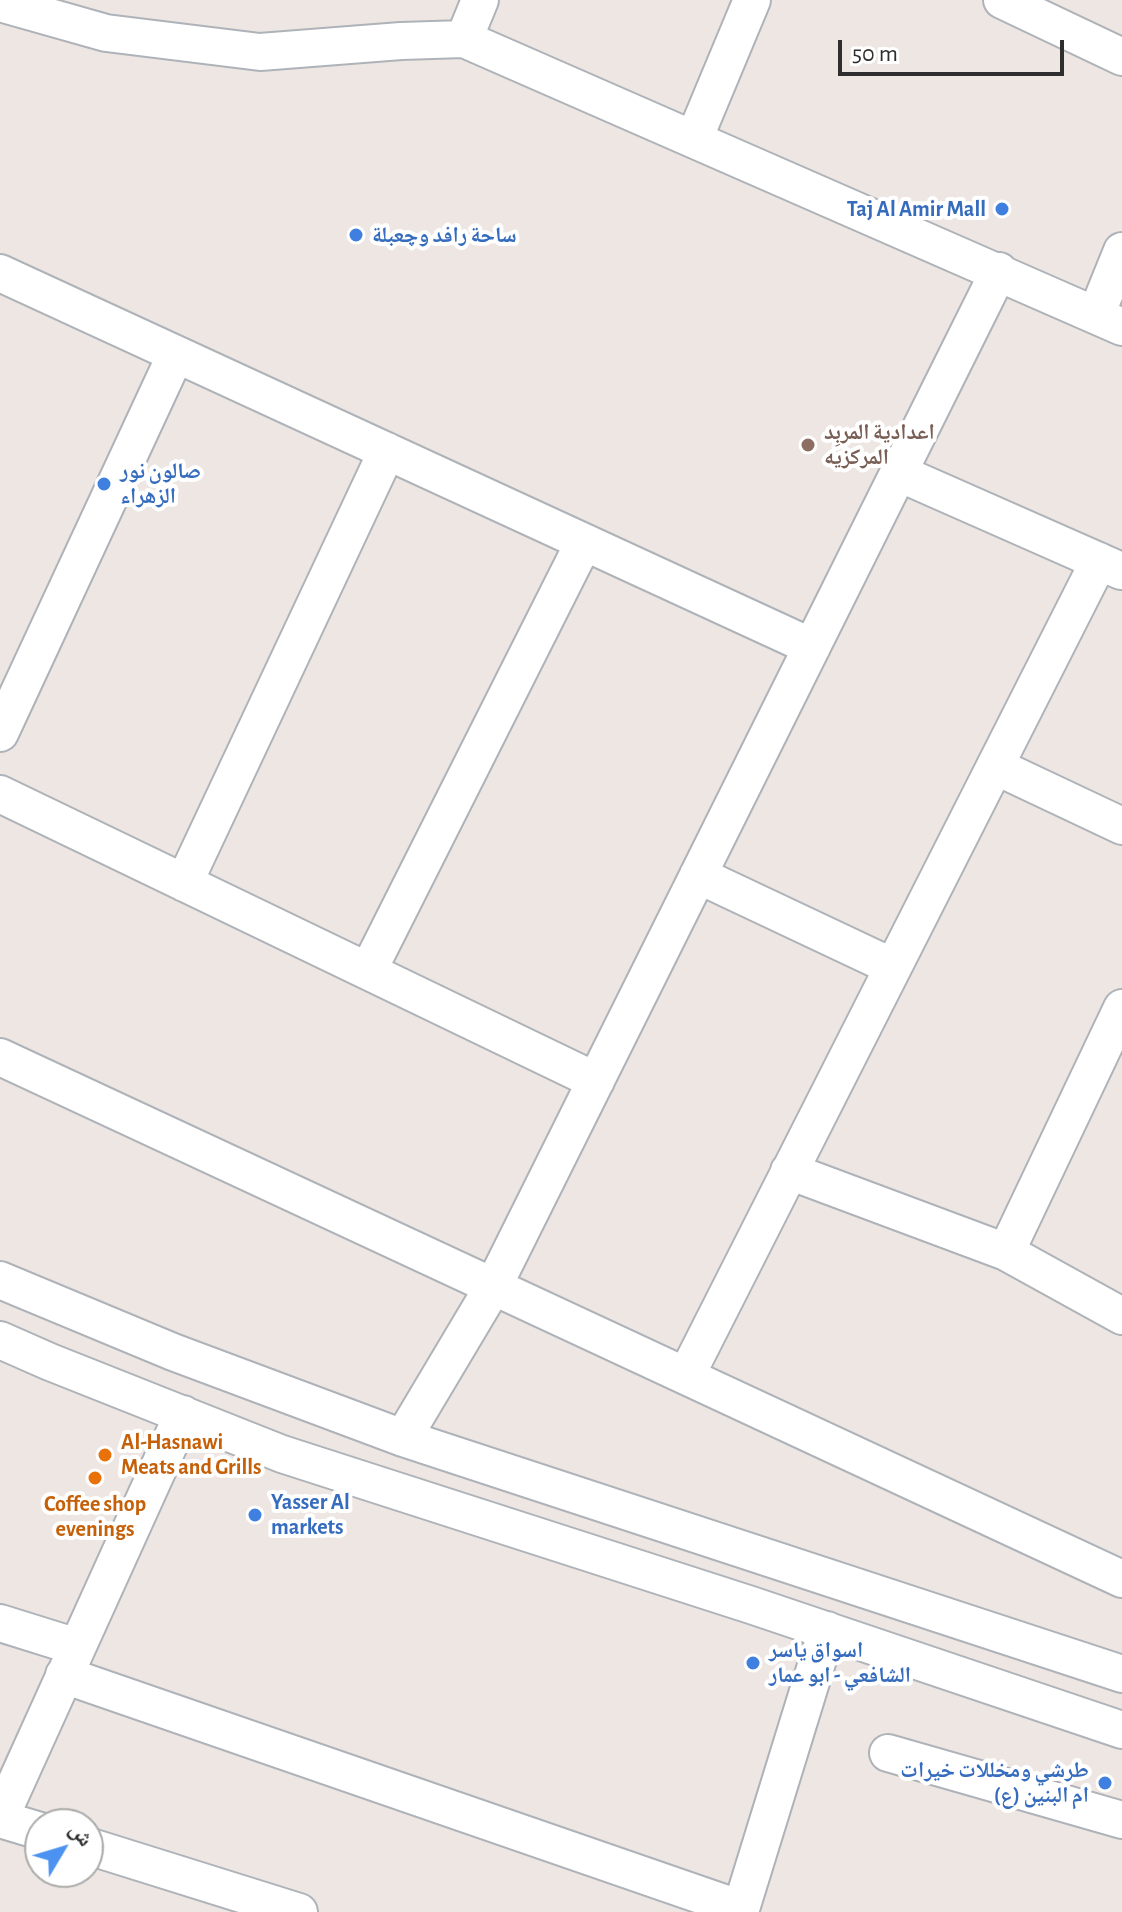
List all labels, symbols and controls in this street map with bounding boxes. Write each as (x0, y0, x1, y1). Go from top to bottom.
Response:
scale bar (842, 24, 1068, 74)
text: 50 m (852, 42, 898, 66)
place label: Taj Al Amir Mall (847, 196, 986, 222)
marker: Taj Al Amir Mall (993, 200, 1011, 218)
place label: ساحة رافد وچعبلة (372, 222, 517, 248)
marker: ساحة رافد وچعبلة (347, 226, 365, 244)
place label: اعدادية المربِد المركزيه (824, 419, 935, 470)
marker: اعدادية المربِد المركزيه (799, 436, 817, 454)
place label: صالون نور الزهراء (120, 458, 201, 510)
marker: صالون نور الزهراء (95, 475, 113, 493)
place label: Al-Hasnawi Meats and Grills (121, 1429, 261, 1480)
marker: Al-Hasnawi Meats and Grills (96, 1446, 114, 1464)
marker: Coffee shop evenings (86, 1469, 104, 1487)
place label: Yasser Al markets (271, 1489, 350, 1540)
place label: Coffee shop evenings (44, 1491, 146, 1542)
marker: Yasser Al markets (246, 1506, 264, 1524)
place label: اسواق ياسر الشافعي - ابو عمار (769, 1637, 911, 1688)
marker: اسواق ياسر الشافعي - ابو عمار (744, 1654, 762, 1672)
place label: طرشي ومخللات خيرات ام البنين (ع) (900, 1757, 1089, 1808)
marker: طرشي ومخللات خيرات ام البنين (ع) (1096, 1774, 1114, 1792)
north arrow (24, 1808, 104, 1888)
text: ش (65, 1818, 97, 1850)

